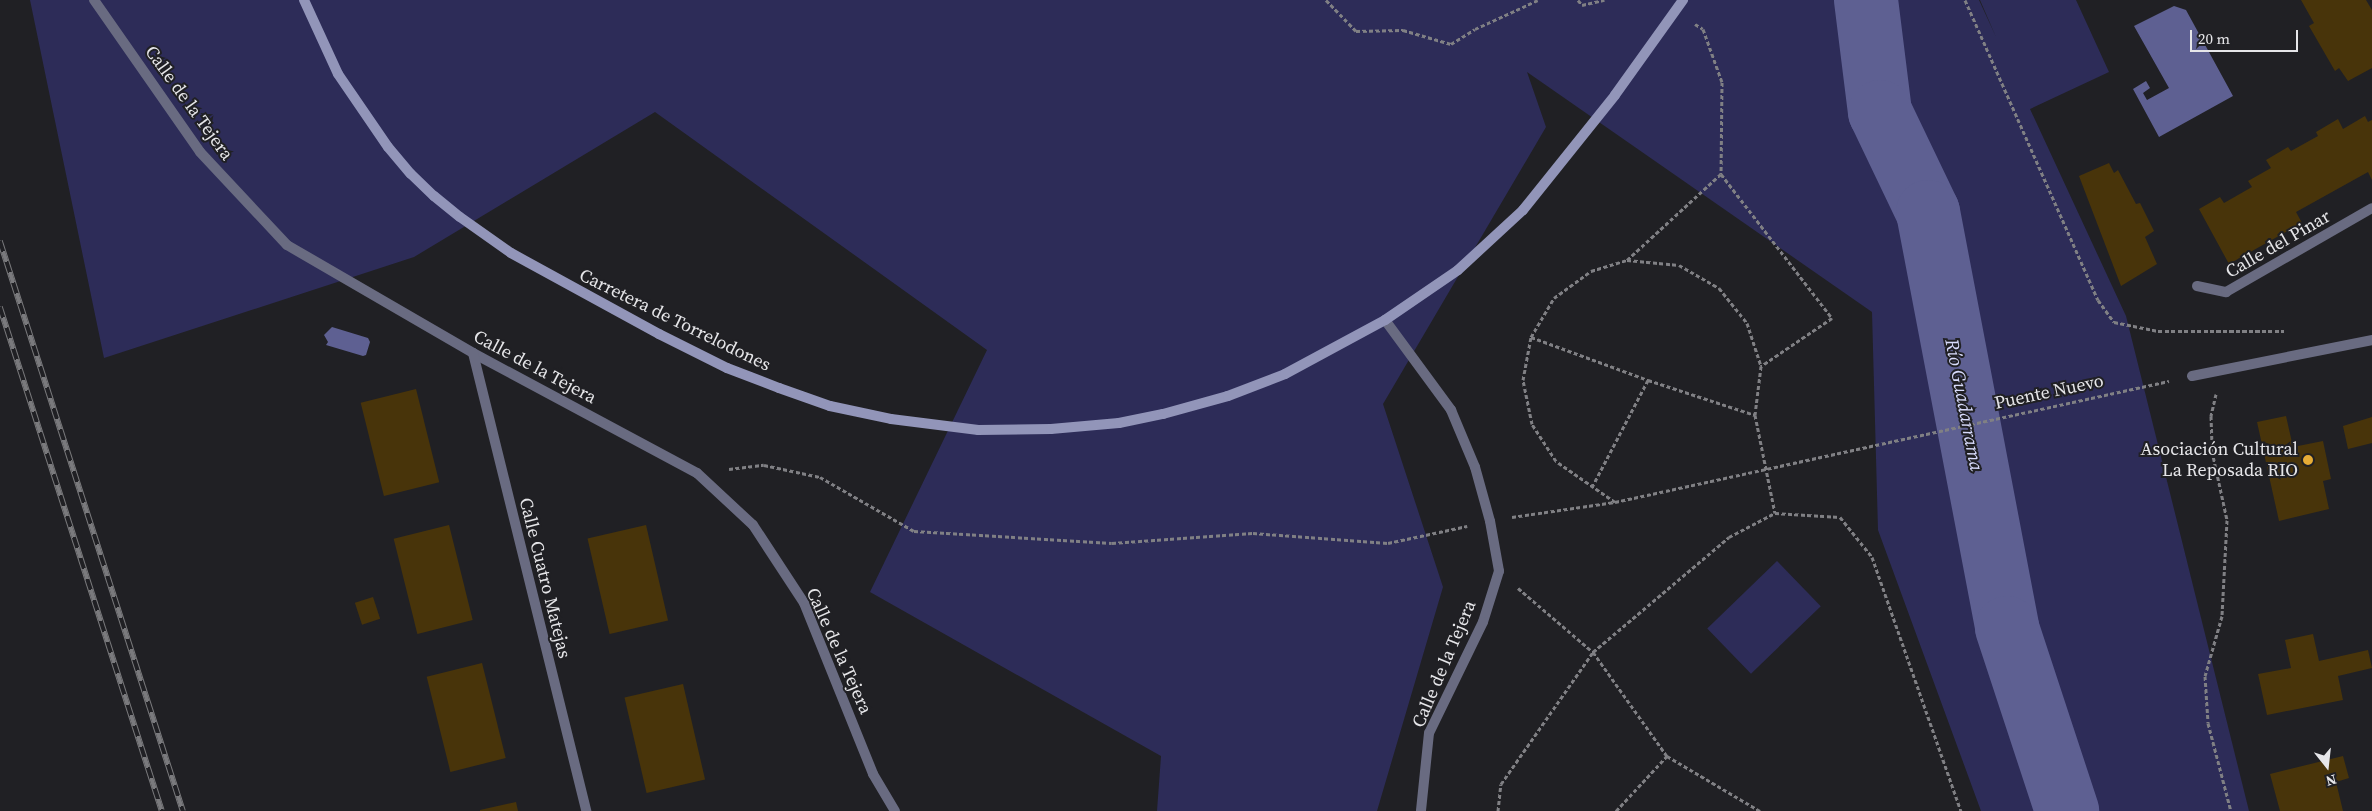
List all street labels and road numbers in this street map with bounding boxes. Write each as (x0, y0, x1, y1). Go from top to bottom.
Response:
street label: Calle de la Tejera (140, 42, 238, 164)
street label: Calle del Pinar (2222, 205, 2334, 283)
street label: Carretera de Torrelodones (576, 264, 774, 376)
street label: Calle de la Tejera (470, 325, 600, 409)
street label: Puente Nuevo (1993, 370, 2105, 414)
street label: Calle Cuatro Matejas (515, 495, 575, 661)
street label: Calle de la Tejera (801, 584, 877, 718)
street label: Calle de la Tejera (1407, 597, 1481, 731)

